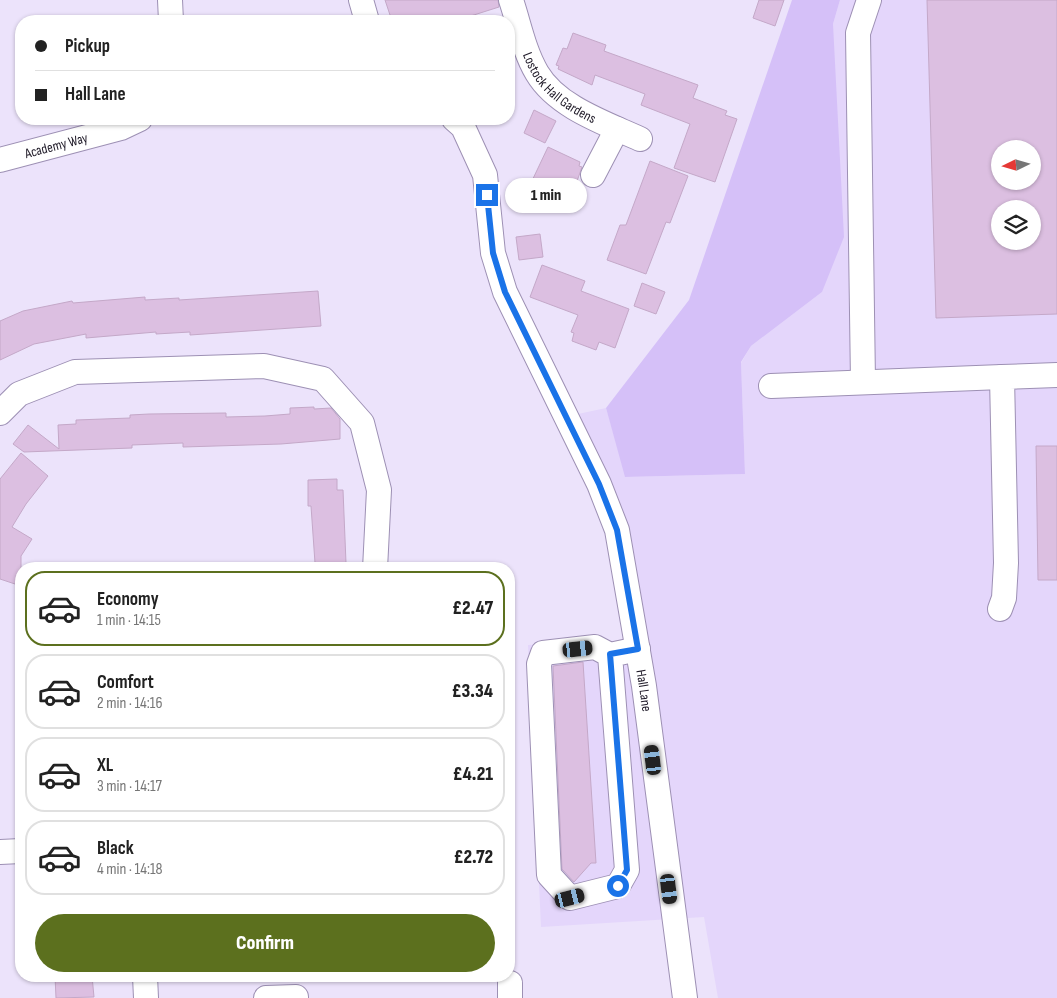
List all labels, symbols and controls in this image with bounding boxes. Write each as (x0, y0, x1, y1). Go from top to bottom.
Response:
text: Pickup (65, 35, 110, 58)
street label: Lostock Hall Gardens (519, 50, 599, 127)
text: Hall Lane (65, 83, 126, 106)
street label: Academy Way (22, 129, 90, 162)
north arrow (991, 140, 1041, 190)
map controls (991, 140, 1041, 250)
callout: 1 min (504, 178, 587, 212)
route end (476, 184, 498, 206)
text: 1 min (531, 186, 561, 205)
button: layers (991, 200, 1041, 250)
icon: car (37, 586, 82, 631)
text: Economy (97, 588, 159, 611)
text: £2.47 (452, 597, 493, 620)
text: 1 min · 14:15 (97, 611, 161, 630)
car (562, 640, 593, 658)
street label: Hall Lane (632, 668, 655, 713)
icon: car (37, 669, 82, 714)
text: Comfort (97, 671, 154, 694)
text: £3.34 (452, 680, 493, 703)
text: 2 min · 14:16 (97, 694, 162, 713)
car (643, 744, 662, 776)
icon: car (37, 752, 82, 797)
text: XL (97, 754, 113, 777)
text: £4.21 (453, 763, 493, 786)
text: 3 min · 14:17 (97, 777, 162, 796)
icon: car (37, 835, 82, 880)
text: Black (97, 837, 134, 860)
text: £2.72 (454, 846, 493, 869)
text: 4 min · 14:18 (97, 860, 163, 879)
car (659, 873, 678, 905)
route start (607, 875, 629, 897)
car (553, 887, 586, 909)
button: Confirm (35, 914, 495, 972)

